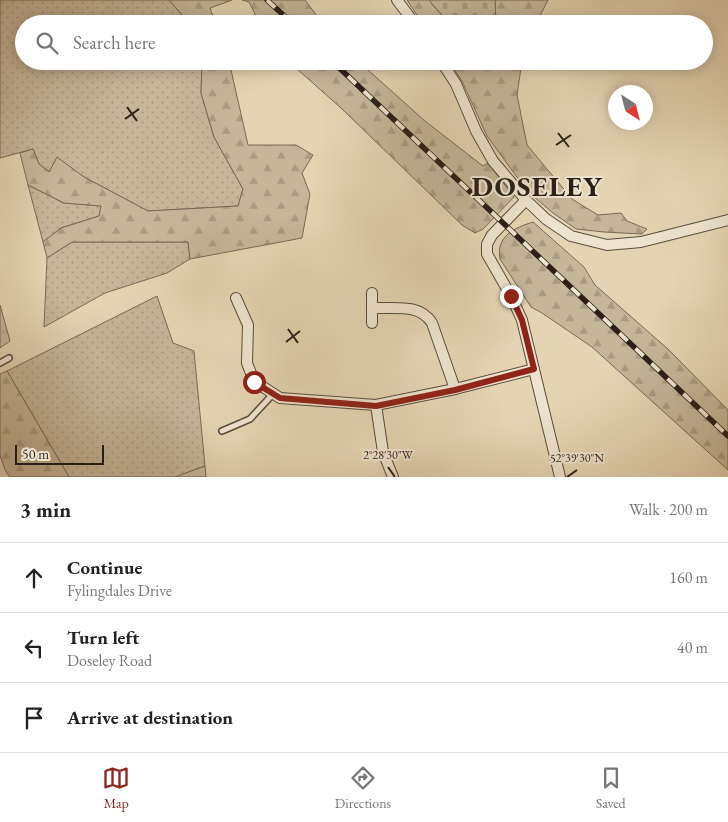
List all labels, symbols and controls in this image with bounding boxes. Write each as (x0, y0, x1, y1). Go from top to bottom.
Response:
search box (15, 15, 713, 70)
icon: search (33, 29, 61, 57)
text: Search here (73, 30, 155, 55)
north arrow (608, 85, 653, 130)
district label: DOSELEY (471, 168, 603, 204)
route end (500, 285, 523, 308)
route start (243, 371, 266, 394)
scale bar (15, 442, 104, 465)
text: 50 m (22, 445, 49, 463)
text: 2°28'30"W (363, 447, 414, 463)
text: 52°39'30"N (550, 450, 604, 466)
text: 3 min (20, 496, 71, 523)
text: Walk · 200 m (629, 499, 708, 520)
text: Continue (67, 555, 142, 580)
icon: ahead (20, 564, 48, 592)
text: 160 m (669, 567, 708, 588)
text: Fylingdales Drive (67, 580, 172, 601)
text: Turn left (67, 625, 139, 650)
icon: left (20, 634, 48, 662)
text: 40 m (677, 637, 708, 658)
text: Doseley Road (67, 650, 152, 671)
icon: arrive (20, 704, 48, 732)
text: Arrive at destination (67, 705, 233, 730)
tab: Map (102, 764, 130, 812)
tab: Directions (335, 764, 391, 812)
tab: Saved (596, 764, 626, 812)

